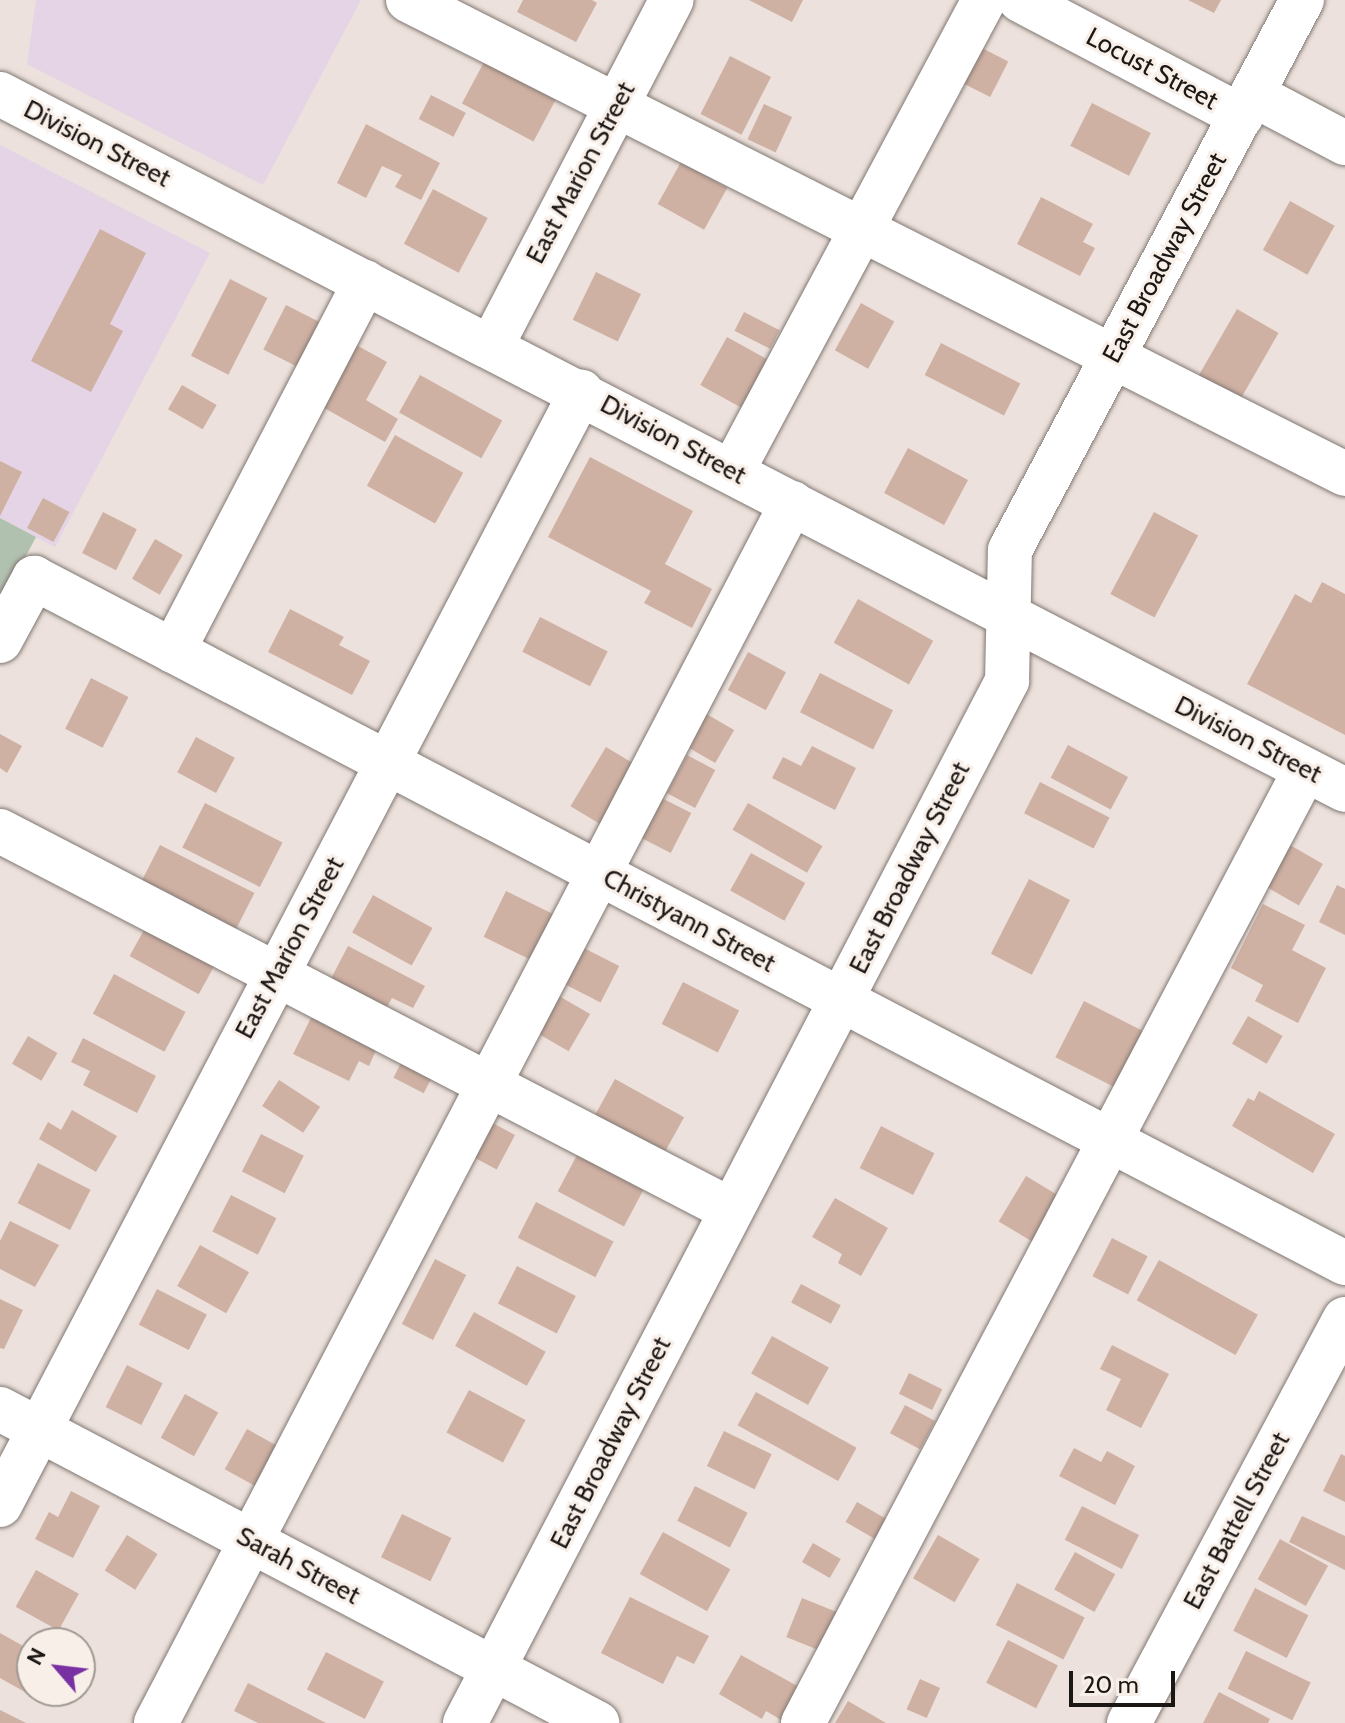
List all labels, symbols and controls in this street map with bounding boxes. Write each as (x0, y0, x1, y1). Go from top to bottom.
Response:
street label: Locust Street (1081, 21, 1223, 117)
street label: East Marion Street (520, 77, 642, 269)
street label: Division Street (18, 94, 176, 194)
street label: East Broadway Street (1096, 148, 1234, 368)
street label: Division Street (595, 389, 751, 491)
street label: Division Street (1169, 690, 1327, 790)
street label: East Broadway Street (843, 757, 977, 979)
street label: East Marion Street (229, 852, 351, 1044)
street label: Christyann Street (598, 862, 780, 980)
street label: East Broadway Street (544, 1332, 678, 1554)
street label: East Battell Street (1177, 1427, 1297, 1615)
street label: Sarah Street (231, 1521, 365, 1611)
north arrow (16, 1627, 96, 1707)
text: N (21, 1643, 52, 1670)
scale bar (1073, 1655, 1179, 1705)
text: 20 m (1083, 1670, 1139, 1699)

